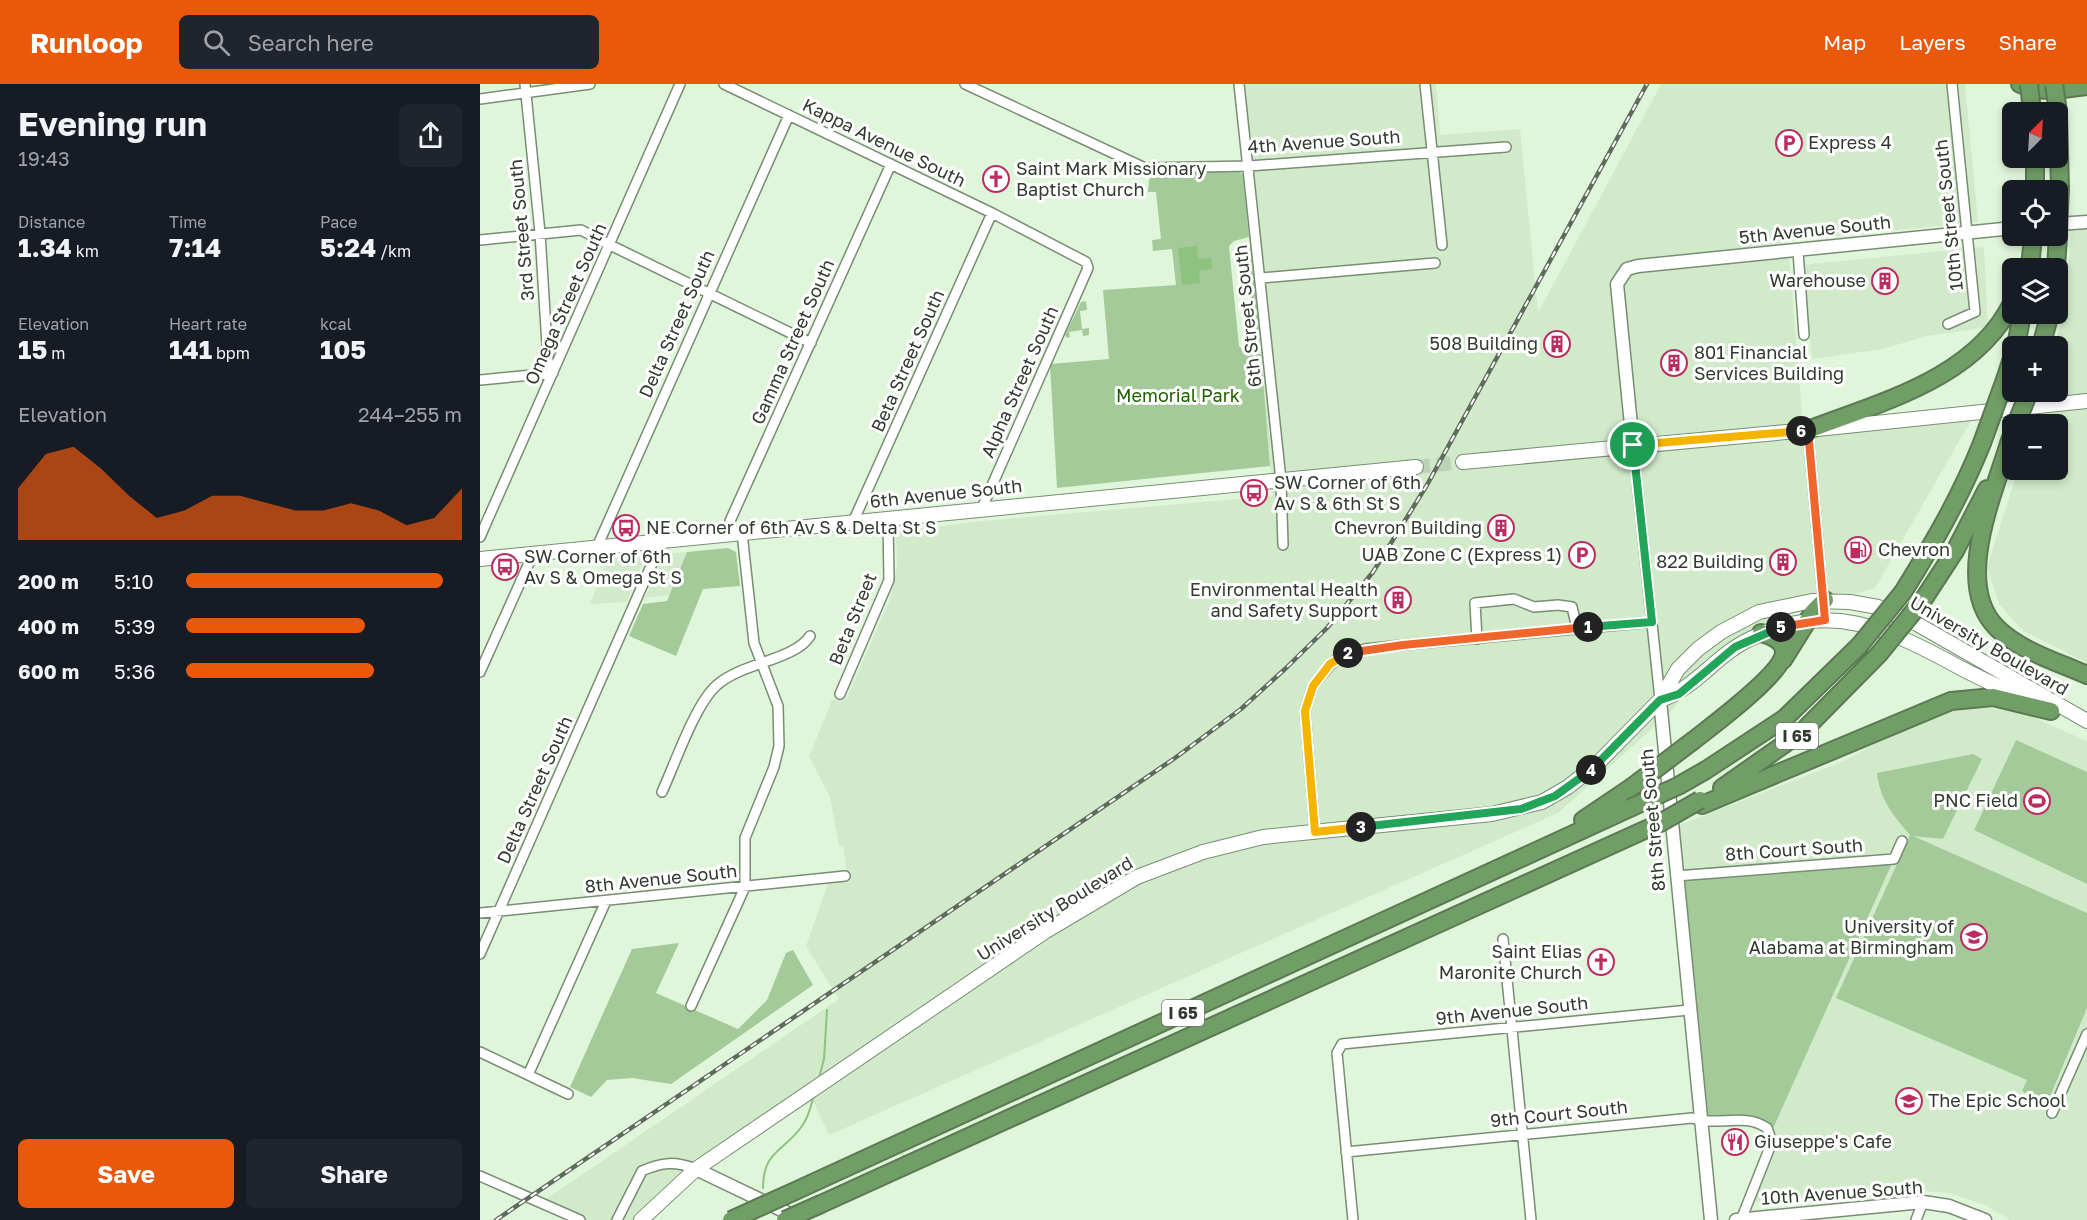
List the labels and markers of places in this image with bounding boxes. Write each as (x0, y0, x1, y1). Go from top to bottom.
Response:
parking icon: Express 4 (1774, 128, 1804, 158)
place label: Express 4 (1808, 131, 1892, 153)
place label: Saint Mark Missionary Baptist Church (1016, 157, 1206, 200)
church icon: Saint Mark Missionary Baptist Church (981, 164, 1011, 194)
building icon: Warehouse (1870, 266, 1900, 296)
place label: Warehouse (1769, 269, 1866, 291)
building icon: 508 Building (1542, 329, 1572, 359)
place label: 508 Building (1430, 332, 1538, 354)
place label: 801 Financial Services Building (1694, 341, 1844, 384)
building icon: 801 Financial Services Building (1659, 348, 1689, 378)
pin: 6 (1786, 416, 1816, 446)
pin (1607, 419, 1658, 470)
place label: SW Corner of 6th Av S & 6th St S (1274, 471, 1421, 514)
bus stop icon: SW Corner of 6th Av S & 6th St S (1239, 478, 1269, 508)
bus stop icon: NE Corner of 6th Av S & Delta St S (611, 513, 641, 543)
building icon: Chevron Building (1486, 513, 1516, 543)
place label: NE Corner of 6th Av S & Delta St S (646, 516, 936, 538)
place label: Chevron Building (1334, 516, 1482, 538)
fuel station icon: Chevron (1843, 535, 1873, 565)
place label: Chevron (1878, 538, 1950, 560)
parking icon: UAB Zone C (Express 1) (1567, 540, 1597, 570)
place label: UAB Zone C (Express 1) (1362, 543, 1562, 565)
place label: SW Corner of 6th Av S & Omega St S (524, 545, 682, 588)
building icon: 822 Building (1768, 547, 1798, 577)
place label: 822 Building (1656, 550, 1764, 572)
bus stop icon: SW Corner of 6th Av S & Omega St S (490, 552, 520, 582)
place label: Environmental Health and Safety Support (1190, 578, 1378, 621)
building icon: Environmental Health and Safety Support (1383, 585, 1413, 615)
pin: 1 (1573, 612, 1603, 642)
pin: 5 (1766, 612, 1796, 642)
pin: 2 (1333, 638, 1363, 668)
pin: 4 (1576, 755, 1606, 785)
sports icon: PNC Field (2022, 786, 2052, 816)
place label: PNC Field (1933, 789, 2018, 811)
pin: 3 (1346, 812, 1376, 842)
place label: University of Alabama at Birmingham (1749, 915, 1954, 958)
school or university icon: University of Alabama at Birmingham (1959, 922, 1989, 952)
place label: Saint Elias Maronite Church (1439, 940, 1582, 983)
church icon: Saint Elias Maronite Church (1586, 947, 1616, 977)
school or university icon: The Epic School (1894, 1086, 1924, 1116)
place label: The Epic School (1928, 1089, 2066, 1111)
restaurant icon: Giuseppe's Cafe (1720, 1127, 1750, 1157)
place label: Giuseppe's Cafe (1754, 1130, 1892, 1152)

